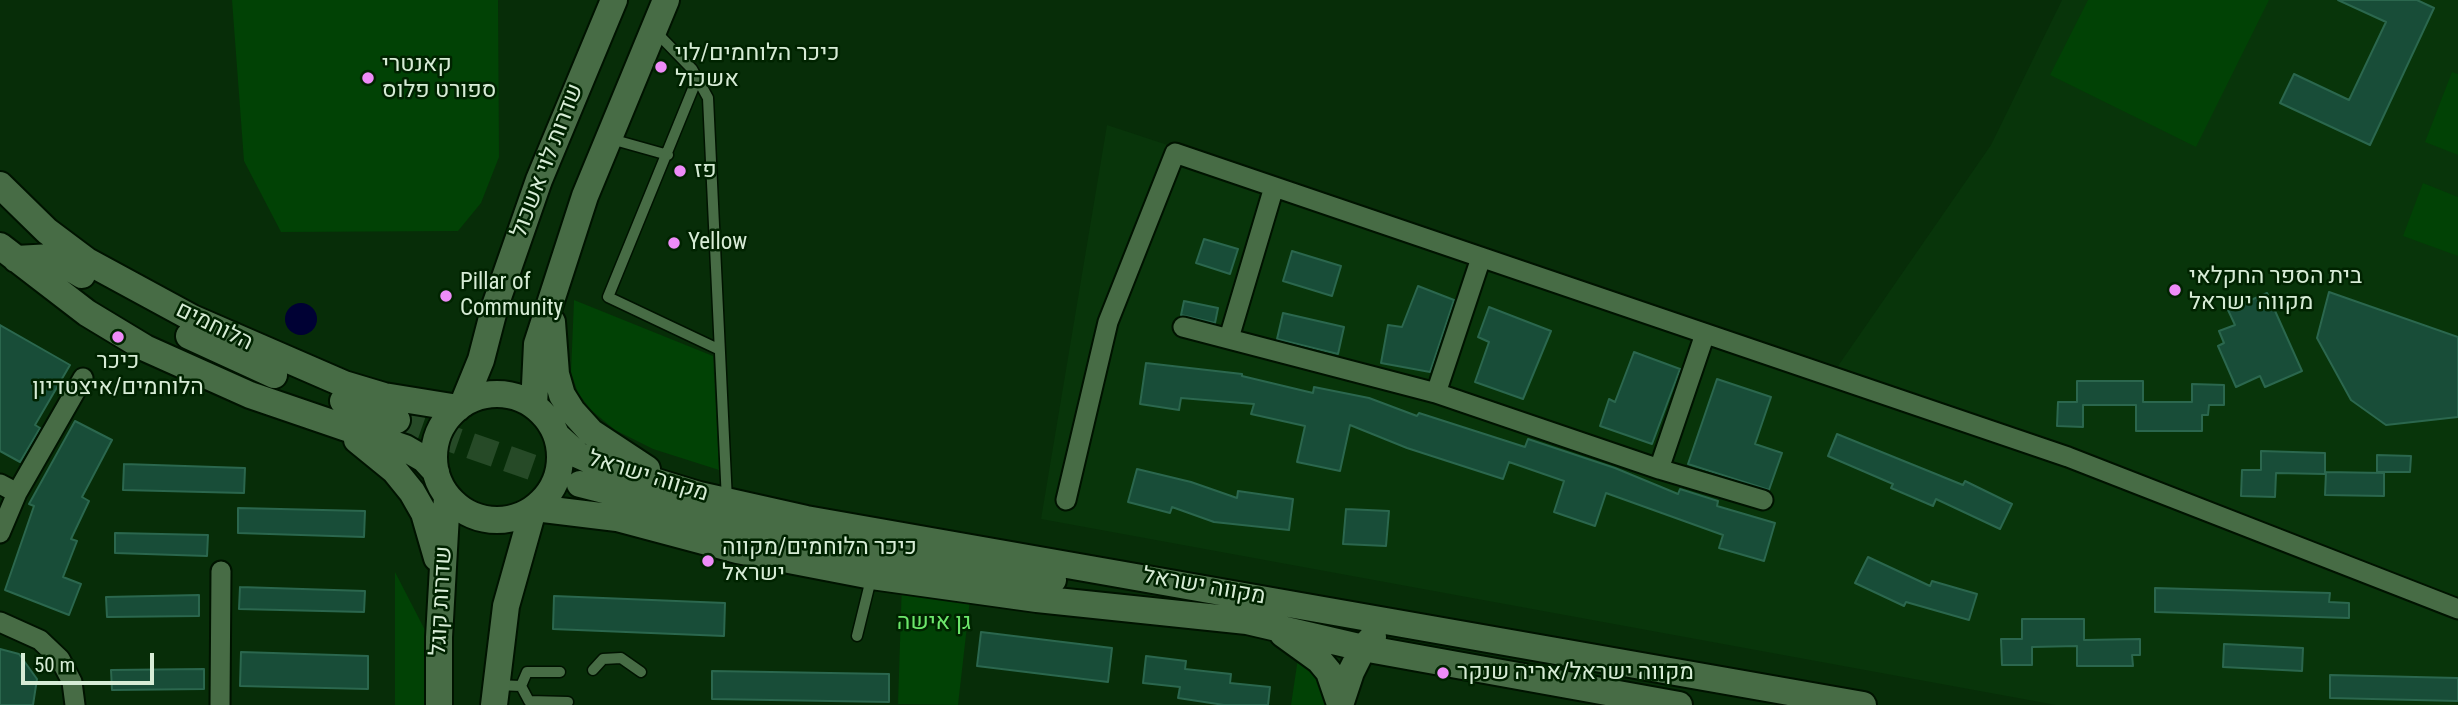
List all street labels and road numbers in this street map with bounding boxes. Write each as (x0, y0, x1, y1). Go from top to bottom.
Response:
street label: שדרות לוי אשכול (506, 80, 590, 242)
street label: הלוחמים (171, 297, 257, 357)
street label: מקווה ישראל (585, 446, 711, 508)
street label: שדרות קוגל (425, 545, 459, 657)
street label: מקווה ישראל (1140, 563, 1268, 611)

